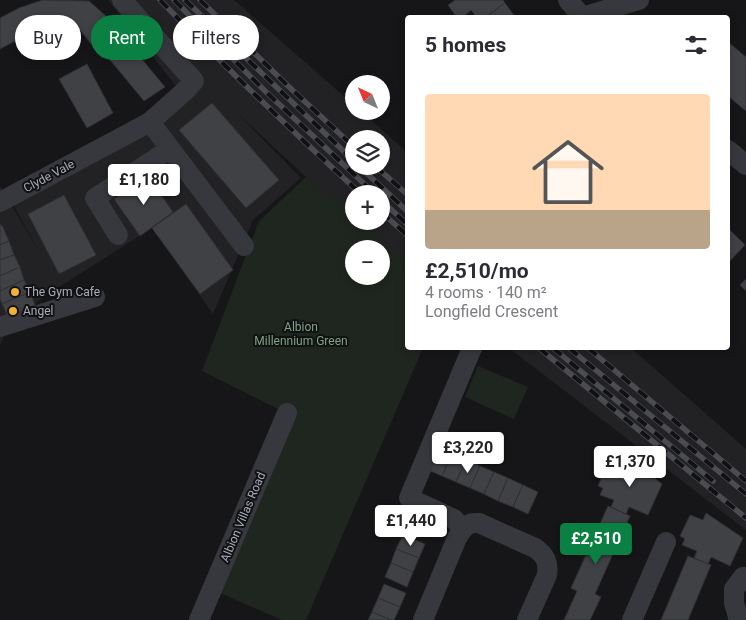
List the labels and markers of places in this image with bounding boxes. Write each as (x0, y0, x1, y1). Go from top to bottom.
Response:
pin: £1,180 (103, 164, 185, 206)
place label: The Gym Cafe (25, 285, 100, 299)
marker: The Gym Cafe (9, 286, 21, 298)
place label: Angel (23, 304, 53, 318)
marker: Angel (7, 305, 19, 317)
pin: £3,220 (427, 432, 509, 474)
pin: £1,370 (589, 446, 671, 488)
pin: £1,440 (370, 504, 452, 547)
pin: £2,510 (555, 522, 637, 565)

